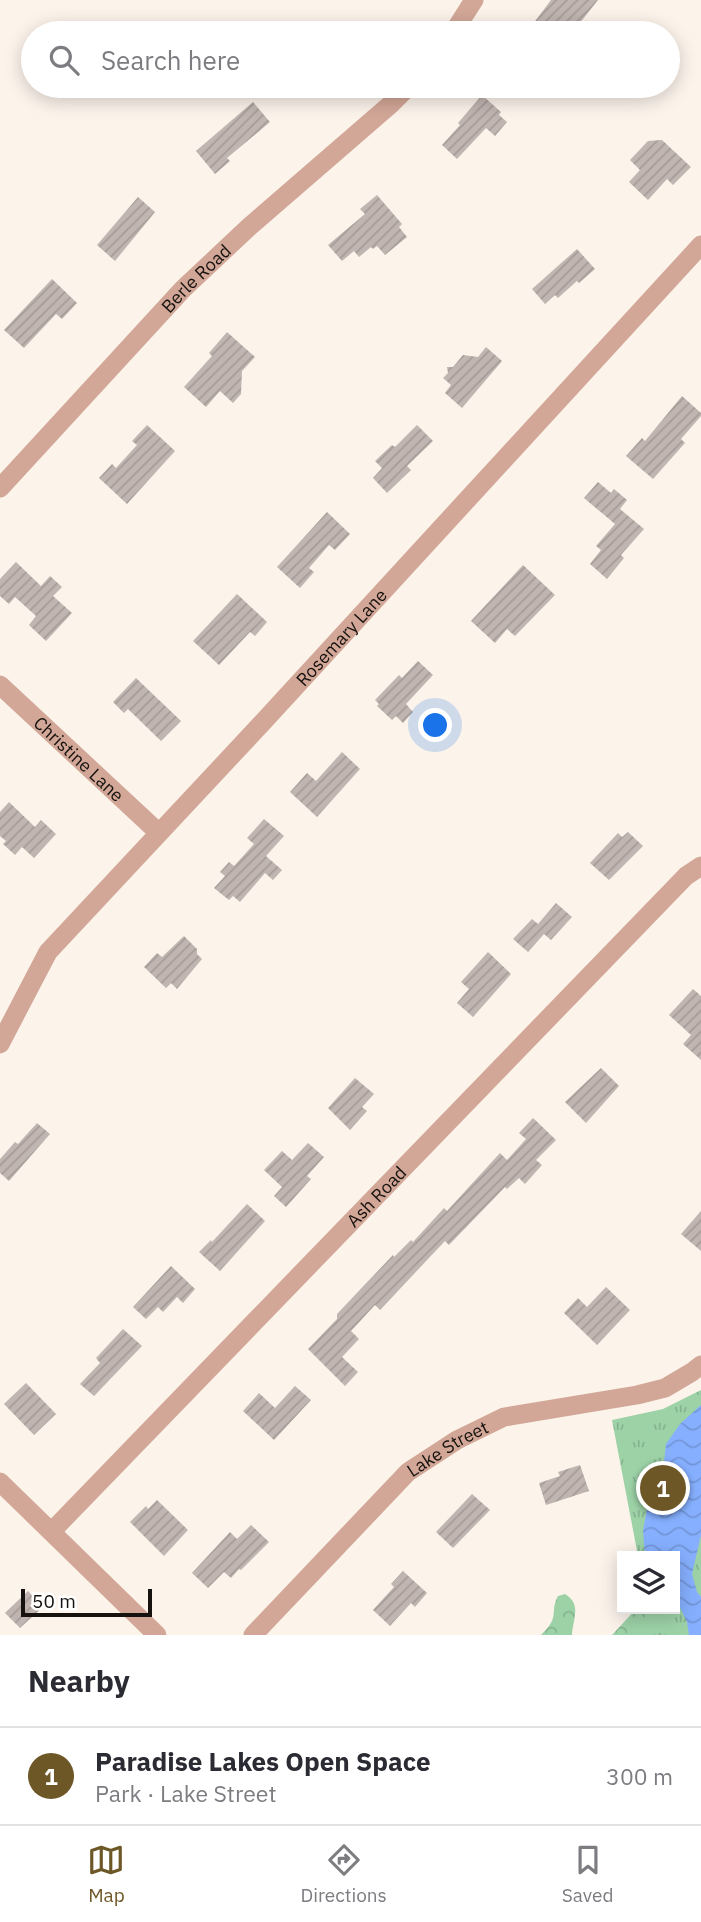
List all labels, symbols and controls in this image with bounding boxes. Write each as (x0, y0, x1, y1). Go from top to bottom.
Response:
search box (21, 21, 680, 98)
icon: search (45, 41, 83, 79)
text: Search here (101, 43, 240, 77)
street label: Berle Road (156, 239, 235, 317)
street label: Rosemary Lane (291, 583, 392, 691)
your location (418, 708, 452, 742)
street label: Christine Lane (29, 711, 129, 806)
street label: Ash Road (341, 1161, 411, 1232)
street label: Lake Street (402, 1415, 492, 1481)
pin: 1 (640, 1462, 686, 1514)
map controls (617, 1551, 680, 1614)
button: layers (617, 1551, 680, 1614)
scale bar (21, 1586, 152, 1618)
text: 50 m (32, 1589, 76, 1613)
text: Nearby (28, 1661, 130, 1700)
text: Paradise Lakes Open Space (95, 1744, 431, 1778)
text: 1 (44, 1761, 58, 1791)
text: 300 m (606, 1761, 673, 1791)
text: Park · Lake Street (95, 1778, 277, 1808)
tab: Map (87, 1841, 125, 1907)
tab: Directions (300, 1841, 387, 1907)
tab: Saved (562, 1841, 614, 1907)

